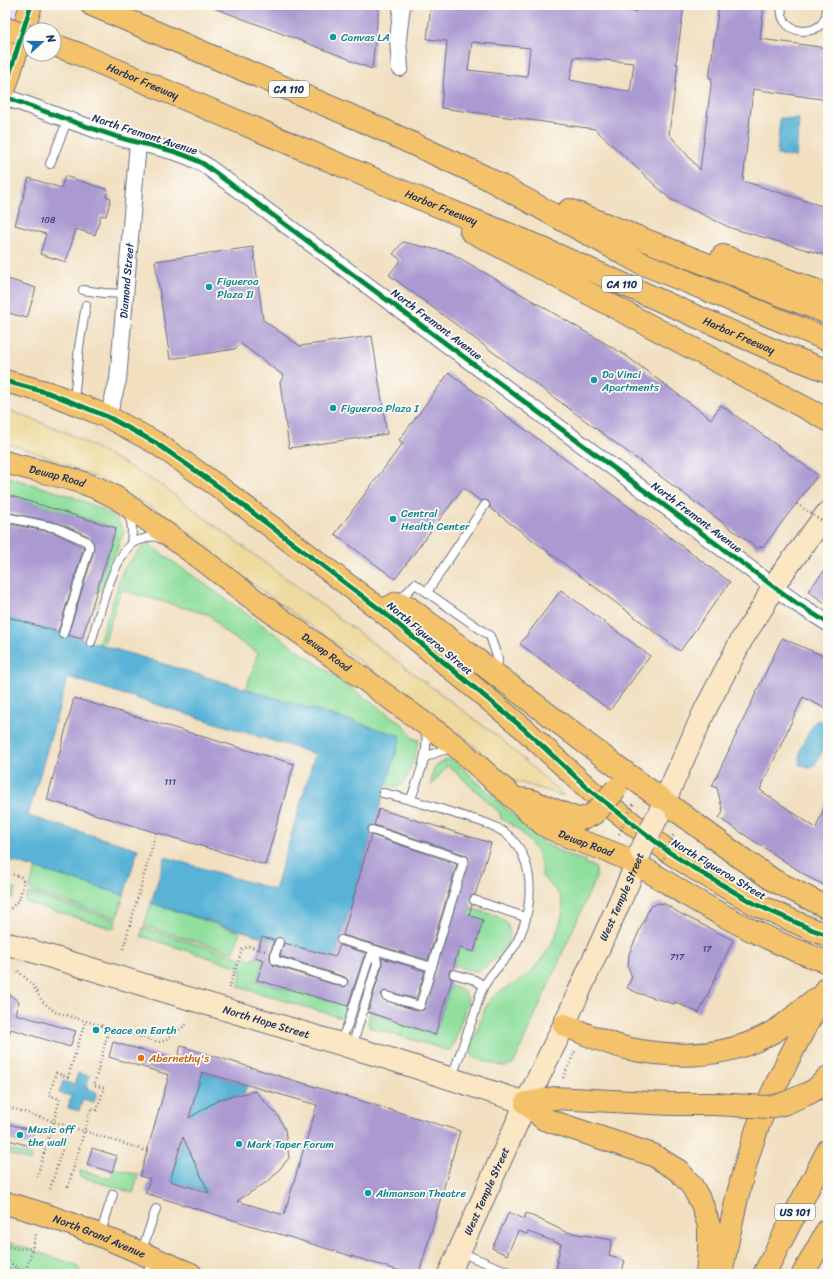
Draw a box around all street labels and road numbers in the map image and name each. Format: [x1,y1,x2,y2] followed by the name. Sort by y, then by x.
[104,58,182,105] street label: Harbor Freeway
[269,81,309,97] road number: CA 110
[90,108,200,161] street label: North Fremont Avenue
[402,184,481,231] street label: Harbor Freeway
[114,242,140,319] street label: Diamond Street
[602,276,642,292] road number: CA 110
[387,284,487,365] street label: North Fremont Avenue
[700,311,778,360] street label: Harbor Freeway
[27,460,89,493] street label: Dewap Road
[647,477,747,558] street label: North Fremont Avenue
[382,596,477,680] street label: North Figueroa Street
[297,628,356,678] street label: Dewap Road
[555,824,617,863] street label: Dewap Road
[668,834,770,905] street label: North Figueroa Street
[594,849,650,944] street label: West Temple Street
[220,1000,312,1044] street label: North Hope Street
[459,1144,515,1238] street label: West Temple Street
[775,1204,815,1220] road number: US 101
[50,1209,149,1264] street label: North Grand Avenue

